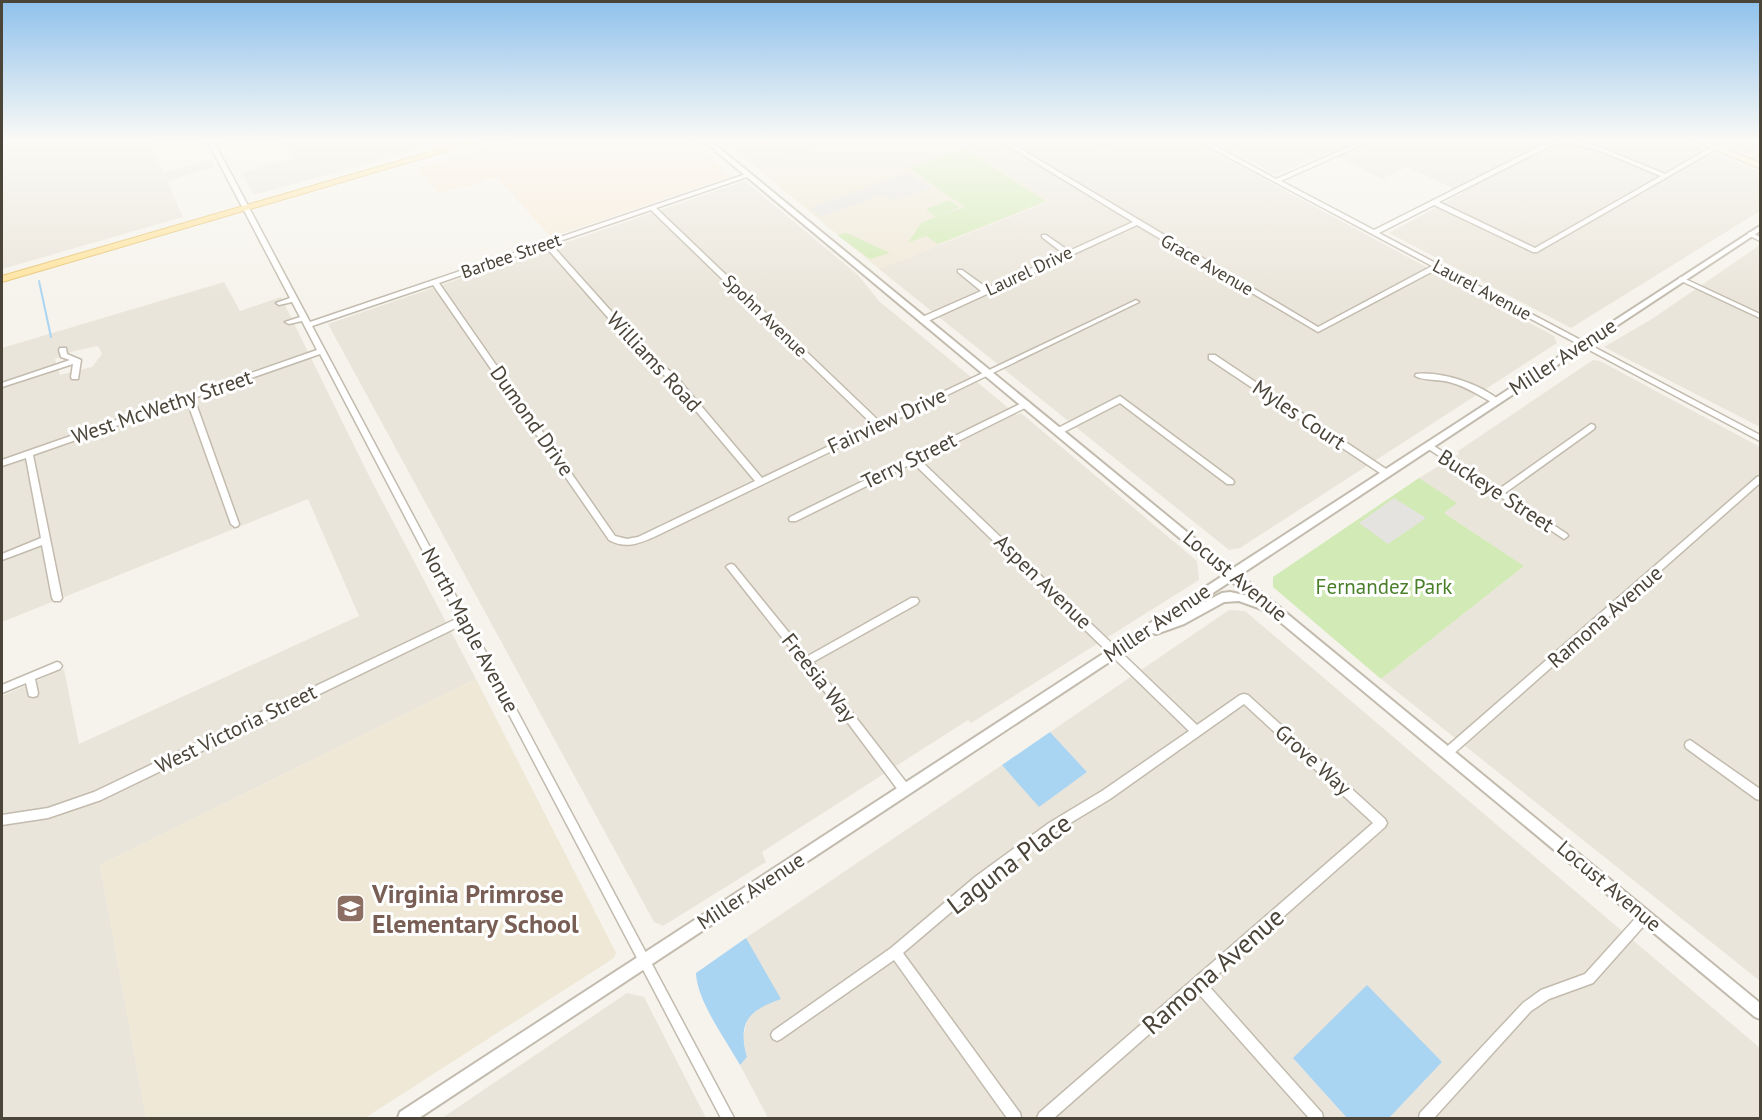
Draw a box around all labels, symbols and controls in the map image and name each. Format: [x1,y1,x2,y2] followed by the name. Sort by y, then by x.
[458,228,564,283] street label: Barbee Street
[1157,229,1258,300] street label: Grace Avenue
[982,240,1076,301] street label: Laurel Drive
[1429,254,1536,325] street label: Laurel Avenue
[718,269,813,362] street label: Spohn Avenue
[601,306,708,417] street label: Williams Road
[1504,312,1622,401] street label: Miller Avenue
[484,360,580,481] street label: Dumond Drive
[68,363,256,450] street label: West McWethy Street
[1248,374,1351,456] street label: Myles Court
[823,381,950,460] street label: Fairview Drive
[857,426,961,495] street label: Terry Street
[1433,443,1559,538] street label: Buckeye Street
[1178,524,1293,627] street label: Locust Avenue
[989,528,1098,635] street label: Aspen Avenue
[416,543,525,717] street label: North Maple Avenue
[1542,559,1668,674] street label: Ramona Avenue
[1316,573,1452,600] park label: Fernandez Park
[1098,577,1215,668] street label: Miller Avenue
[776,628,863,728] street label: Freesia Way
[151,678,321,779] street label: West Victoria Street
[1270,718,1357,801] street label: Grove Way
[940,806,1077,921] street label: Laguna Place
[1552,834,1667,937] street label: Locust Avenue
[692,846,810,935] street label: Miller Avenue
[371,877,579,940] place label: Virginia Primrose Elementary School
[335,893,367,925] school or university icon: Virginia Primrose Elementary School
[1135,900,1291,1041] street label: Ramona Avenue

